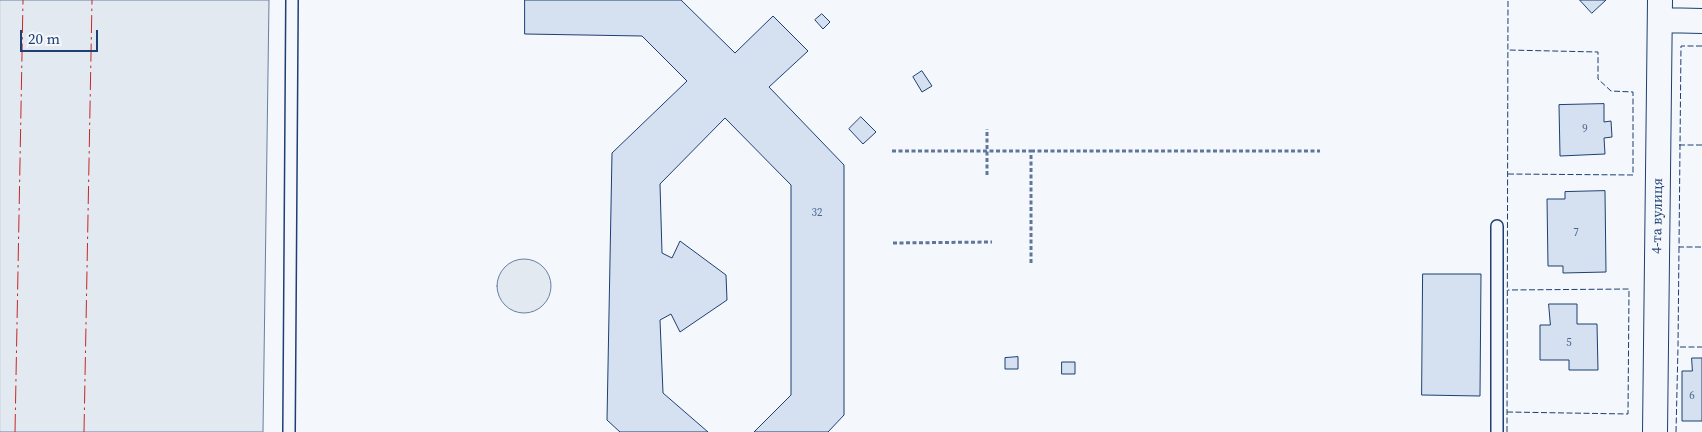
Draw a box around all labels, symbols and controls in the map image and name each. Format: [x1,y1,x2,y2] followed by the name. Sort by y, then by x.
[22,20,100,52] scale bar
[28,28,60,49] text: 20 m
[1582,122,1588,136] house number: 9
[1649,178,1667,254] street label: 4-та вулиця
[812,206,822,220] house number: 32
[1573,226,1579,240] house number: 7
[1566,336,1572,350] house number: 5
[1689,389,1695,403] house number: 6

